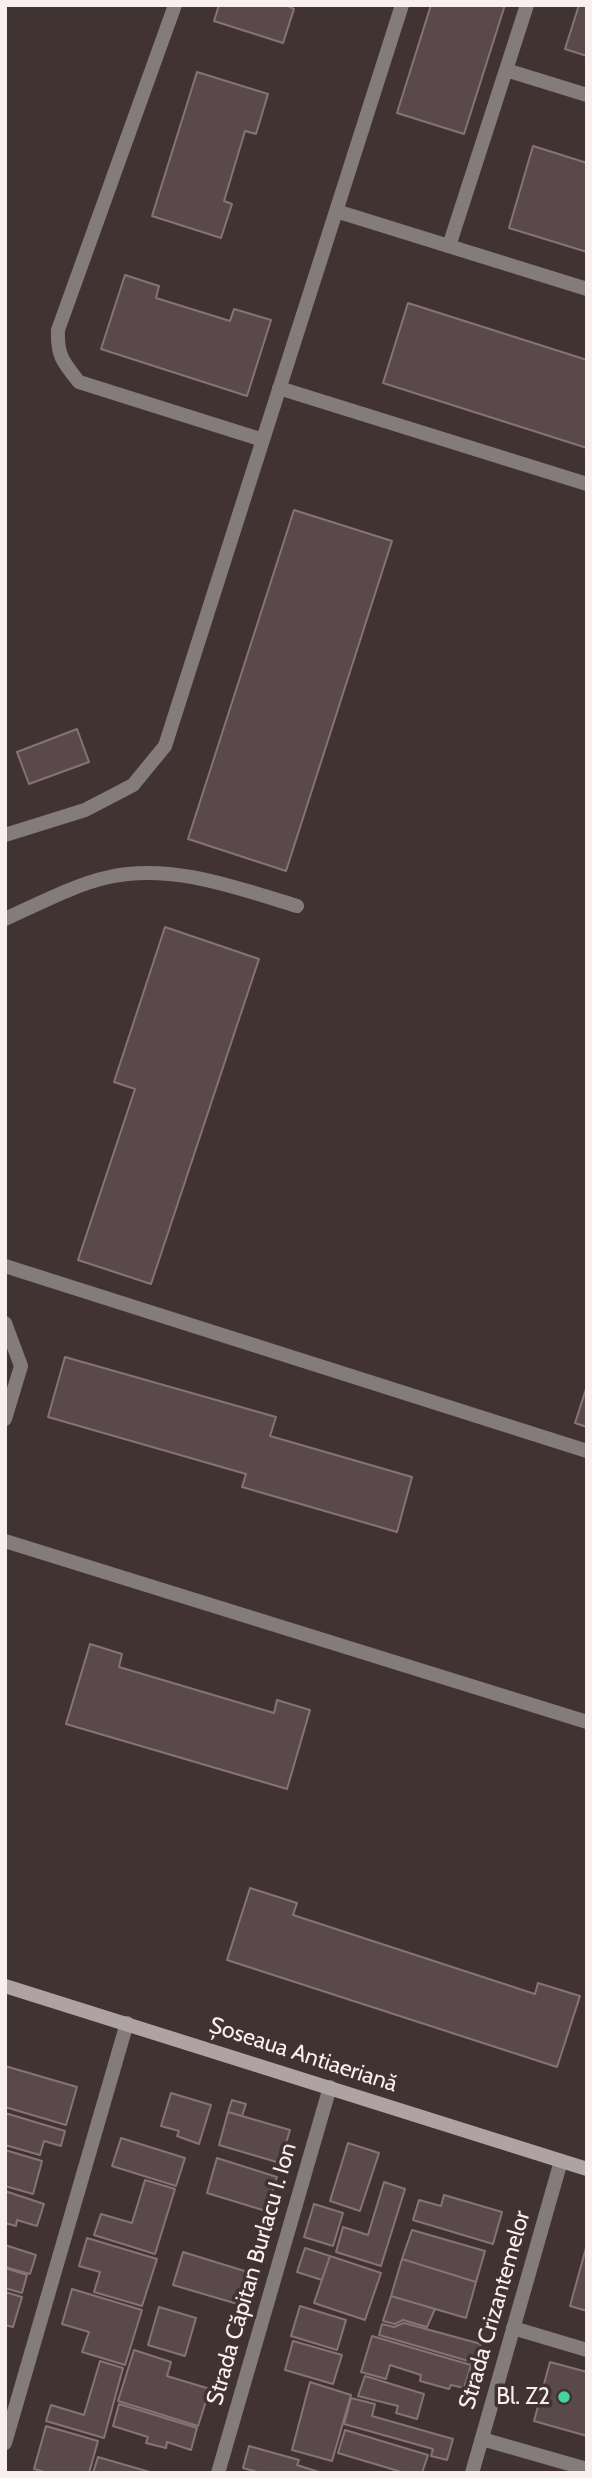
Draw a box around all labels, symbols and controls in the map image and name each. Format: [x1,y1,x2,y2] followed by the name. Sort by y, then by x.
[206,2012,400,2098] street label: Șoseaua Antiaeriană
[201,2140,303,2408] street label: Strada Căpitan Burlacu I. Ion
[453,2208,537,2412] street label: Strada Crizantemelor
[496,2383,550,2411] place label: Bl. Z2
[556,2389,572,2405] marker: Bl. Z2

